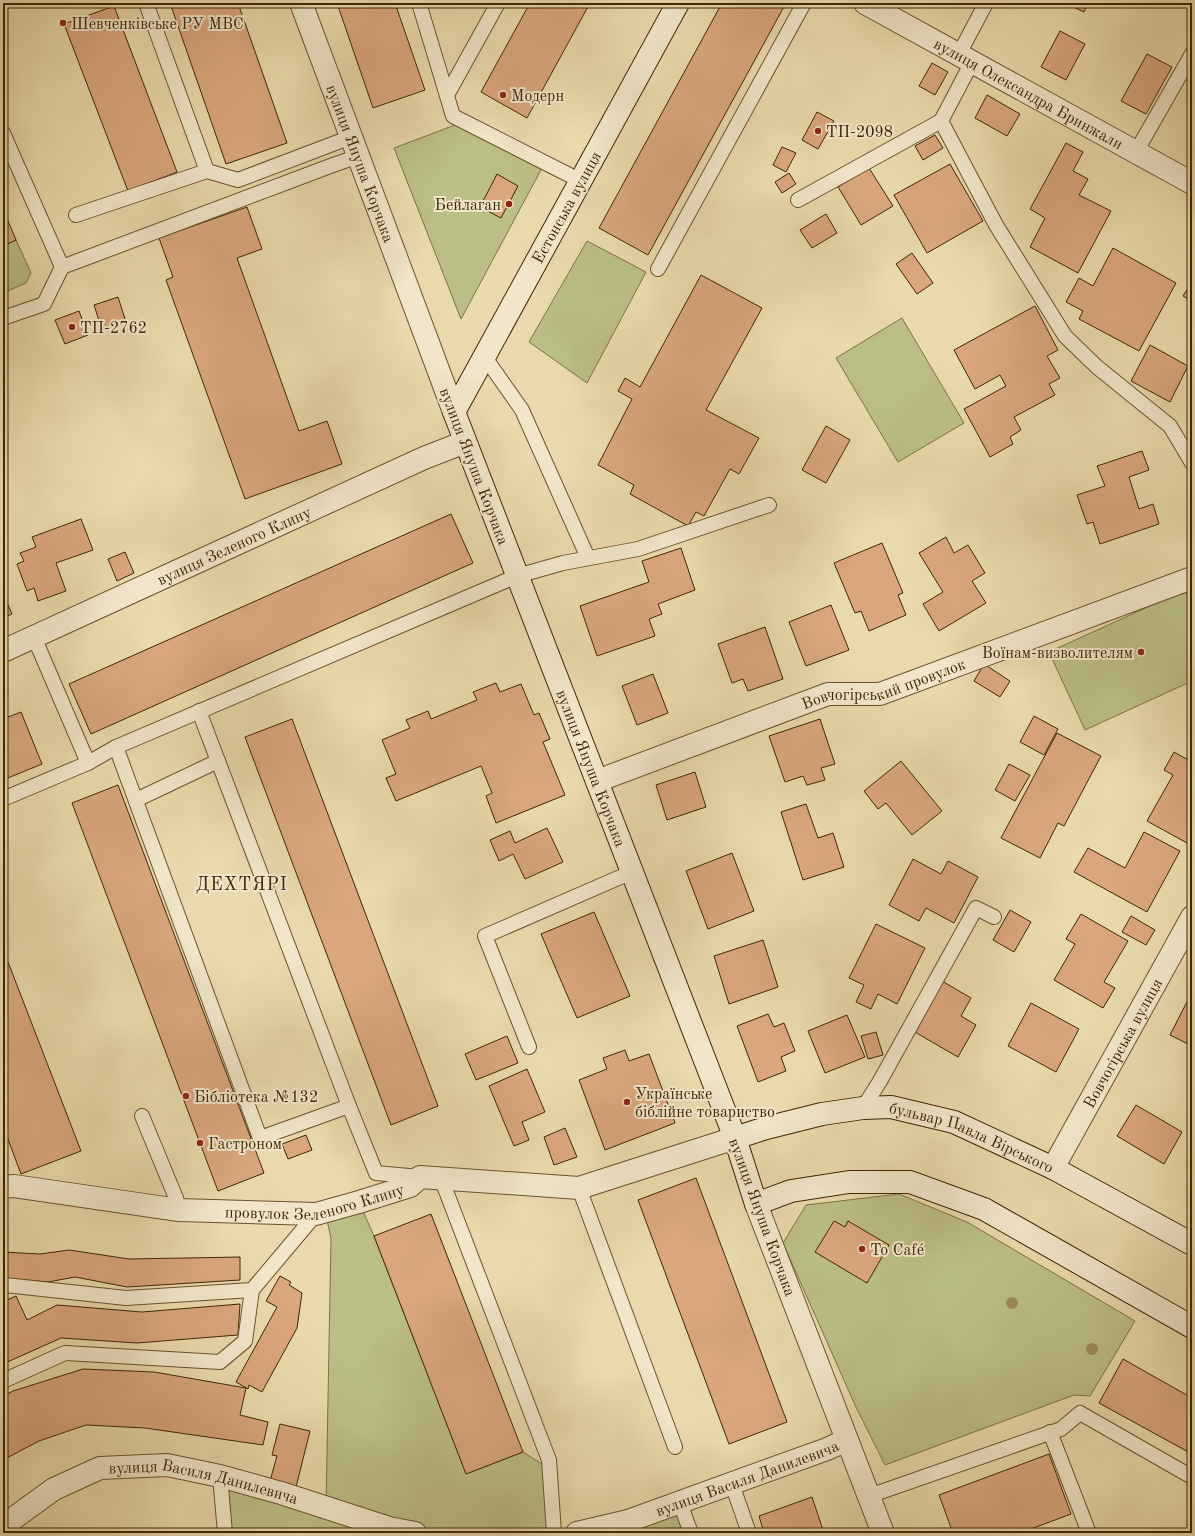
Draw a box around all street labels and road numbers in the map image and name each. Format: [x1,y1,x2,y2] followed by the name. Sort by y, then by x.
[931,37,1125,153] street label: вулиця Олександра Бринжали
[322,83,396,245] street label: вулиця Януша Корчака
[530,149,605,267] street label: Естонська вулиця
[436,386,511,548] street label: вулиця Януша Корчака
[155,505,315,589] street label: вулиця Зеленого Клину
[800,657,968,713] street label: Вовчогірський провулок
[552,688,628,850] street label: вулиця Януша Корчака
[1082,976,1166,1111] street label: Вовчогірська вулиця
[887,1101,1056,1177] street label: бульвар Павла Вірського
[725,1136,797,1299] street label: вулиця Януша Корчака
[225,1182,407,1224] street label: провулок Зеленого Клину
[654,1439,842,1520] street label: вулиця Василя Данилевича
[108,1458,300,1508] street label: вулиця Василя Данилевича

